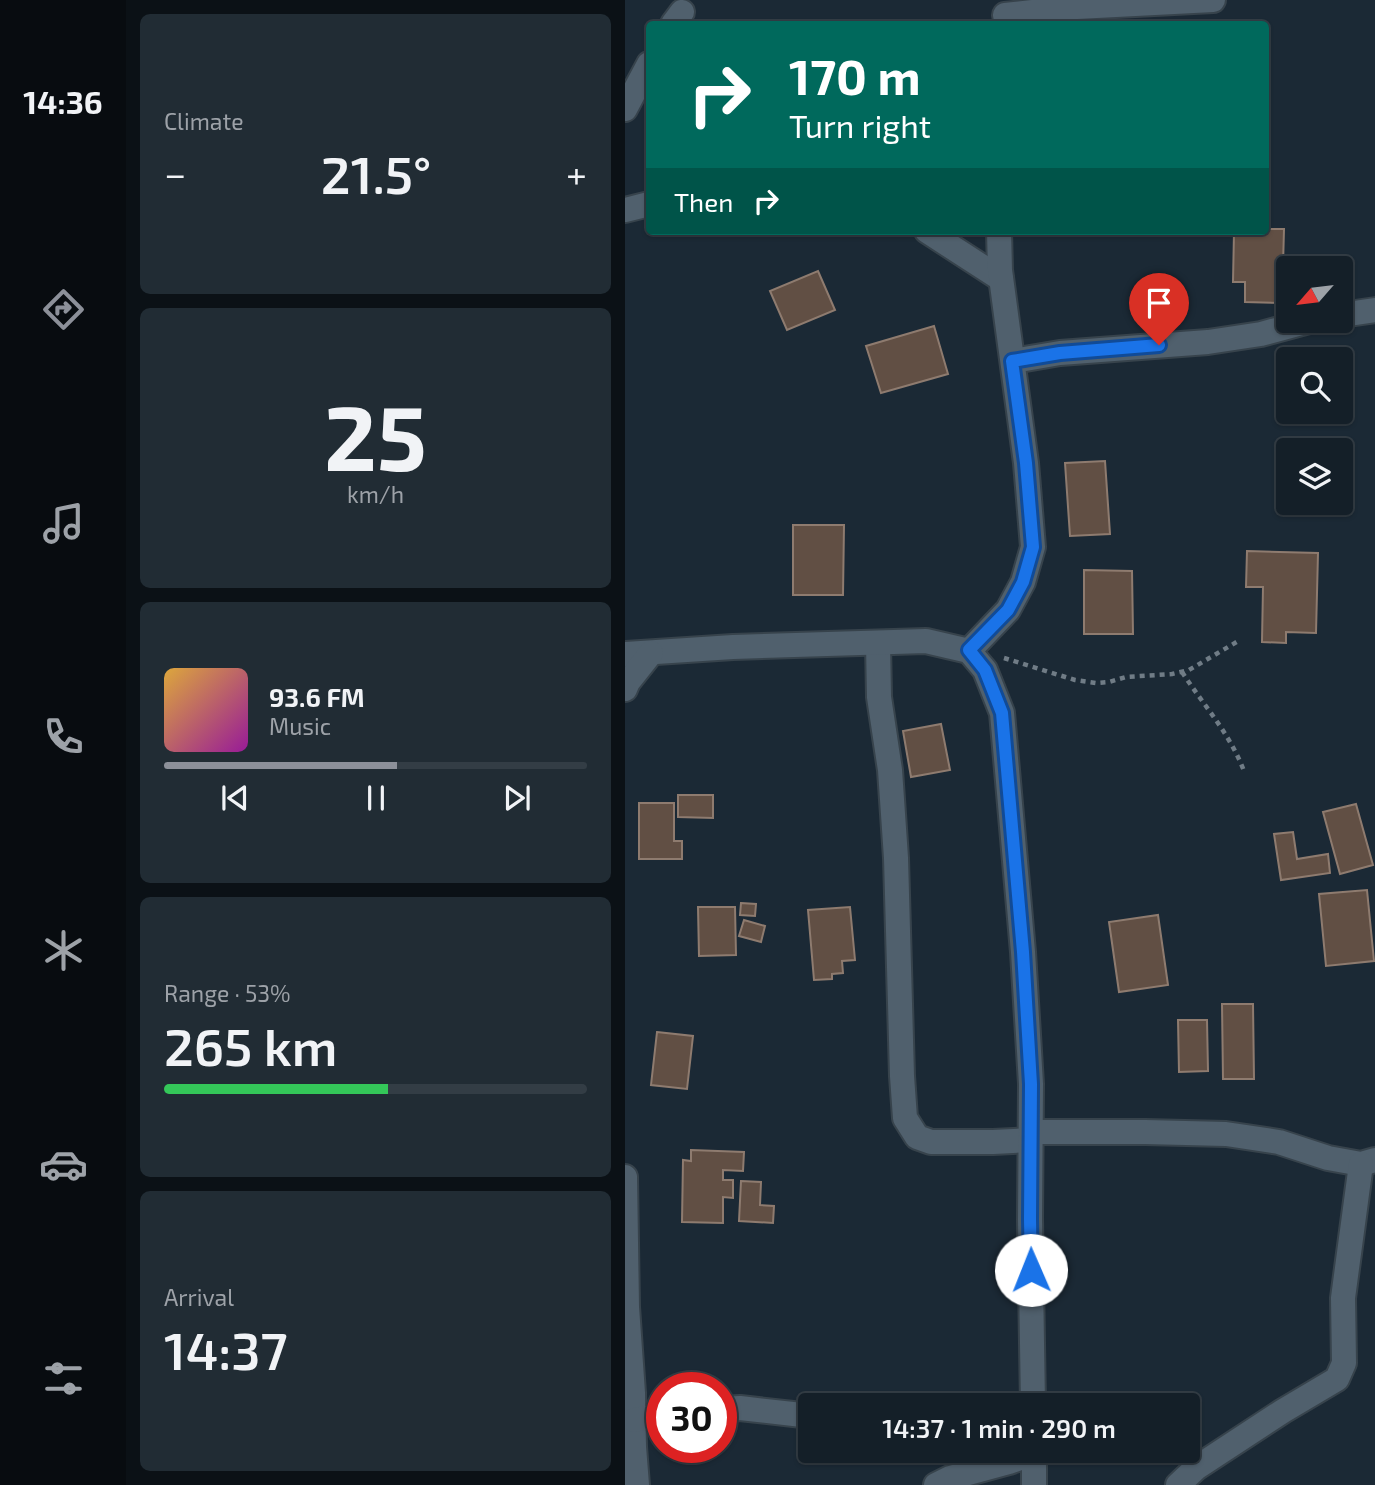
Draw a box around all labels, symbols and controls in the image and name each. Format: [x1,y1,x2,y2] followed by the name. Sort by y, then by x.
[789,46,921,105] text: 170 m
[674,49,765,140] icon: right
[23,82,103,120] text: 14:36
[789,106,931,144] text: Turn right
[164,107,244,135] text: Climate
[321,142,431,204] text: 21.5°
[164,150,186,196] text: −
[566,150,587,196] text: +
[747,182,785,220] icon: right
[674,186,733,217] text: Then
[1276,256,1353,332] north arrow
[1276,256,1353,515] map controls
[1129,273,1189,345] pin
[1140,284,1178,322] icon: arrive
[39,285,88,334] icon: directions
[1276,347,1353,424] button: search
[324,380,427,489] text: 25
[1276,438,1353,515] button: layers
[347,480,404,508] text: km/h
[39,499,88,548] icon: music
[269,681,365,712] text: 93.6 FM
[39,712,88,761] icon: phone
[269,712,331,740] text: Music
[216,779,254,817] icon: previous
[357,779,395,817] icon: pause
[498,779,536,817] icon: next
[39,926,88,975] icon: climate
[164,979,291,1007] text: Range · 53%
[164,1014,337,1076] text: 265 km
[39,1140,88,1189] icon: car
[994,1233,1068,1307] position arrow
[164,1283,234,1311] text: Arrival
[164,1318,288,1380] text: 14:37
[39,1354,88,1403] icon: filters
[646,1372,737,1463] speed limit sign: 30
[882,1412,1116,1443] text: 14:37 · 1 min · 290 m

